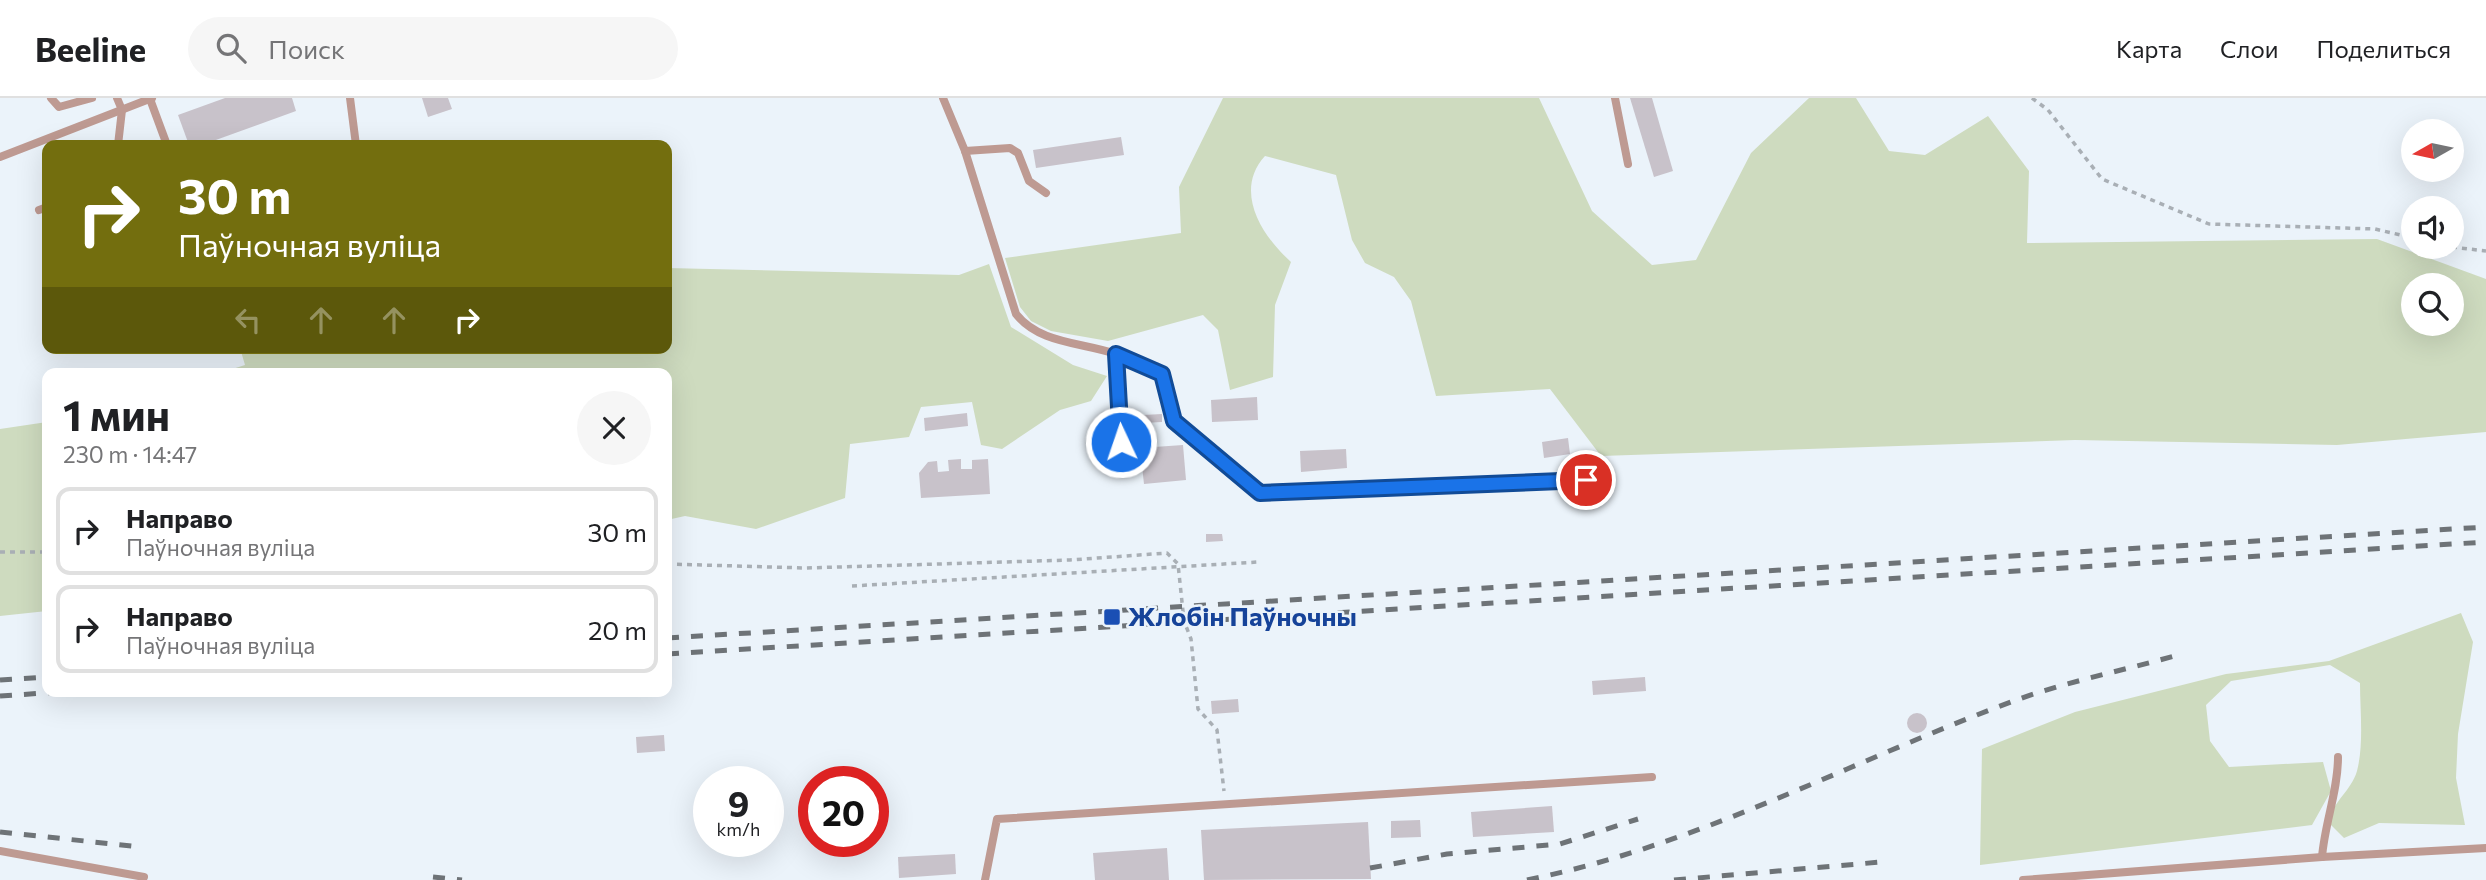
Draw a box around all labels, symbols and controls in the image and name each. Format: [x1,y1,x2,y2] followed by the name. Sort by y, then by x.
[188,17,678,80] search box
[35,28,146,69] text: Beeline
[212,29,250,67] icon: search
[268,33,345,64] text: Поиск
[2116,34,2182,63] text: Карта
[2220,34,2278,63] text: Слои
[2316,34,2451,63] text: Поделиться
[2401,119,2464,182] north arrow
[2401,119,2464,336] map controls
[178,164,291,224] text: 30 m
[63,168,154,259] icon: right
[2401,196,2464,259] button: sound
[178,224,441,264] text: Паўночная вуліца
[2401,273,2464,336] button: search
[229,301,267,339] icon: left
[302,301,340,339] icon: ahead
[375,301,413,339] icon: ahead
[448,301,486,339] icon: right
[63,388,170,440] text: 1 мин
[577,391,651,465] button: close
[1084,405,1158,479] position arrow
[63,440,197,468] text: 230 m · 14:47
[1556,450,1616,510] pin
[1567,461,1605,499] icon: arrive
[126,502,233,533] text: Направо
[67,512,105,550] icon: right
[588,516,647,547] text: 30 m
[126,533,315,561] text: Паўночная вуліца
[126,600,233,631] text: Направо
[1128,600,1357,631] place label: Жлобін Паўночны
[1102,607,1122,627] marker: Жлобін Паўночны
[67,610,105,648] icon: right
[588,614,647,645] text: 20 m
[126,631,315,659] text: Паўночная вуліца
[798,766,889,857] speed limit sign: 20
[728,781,749,824] text: 9
[717,818,760,840] text: km/h

